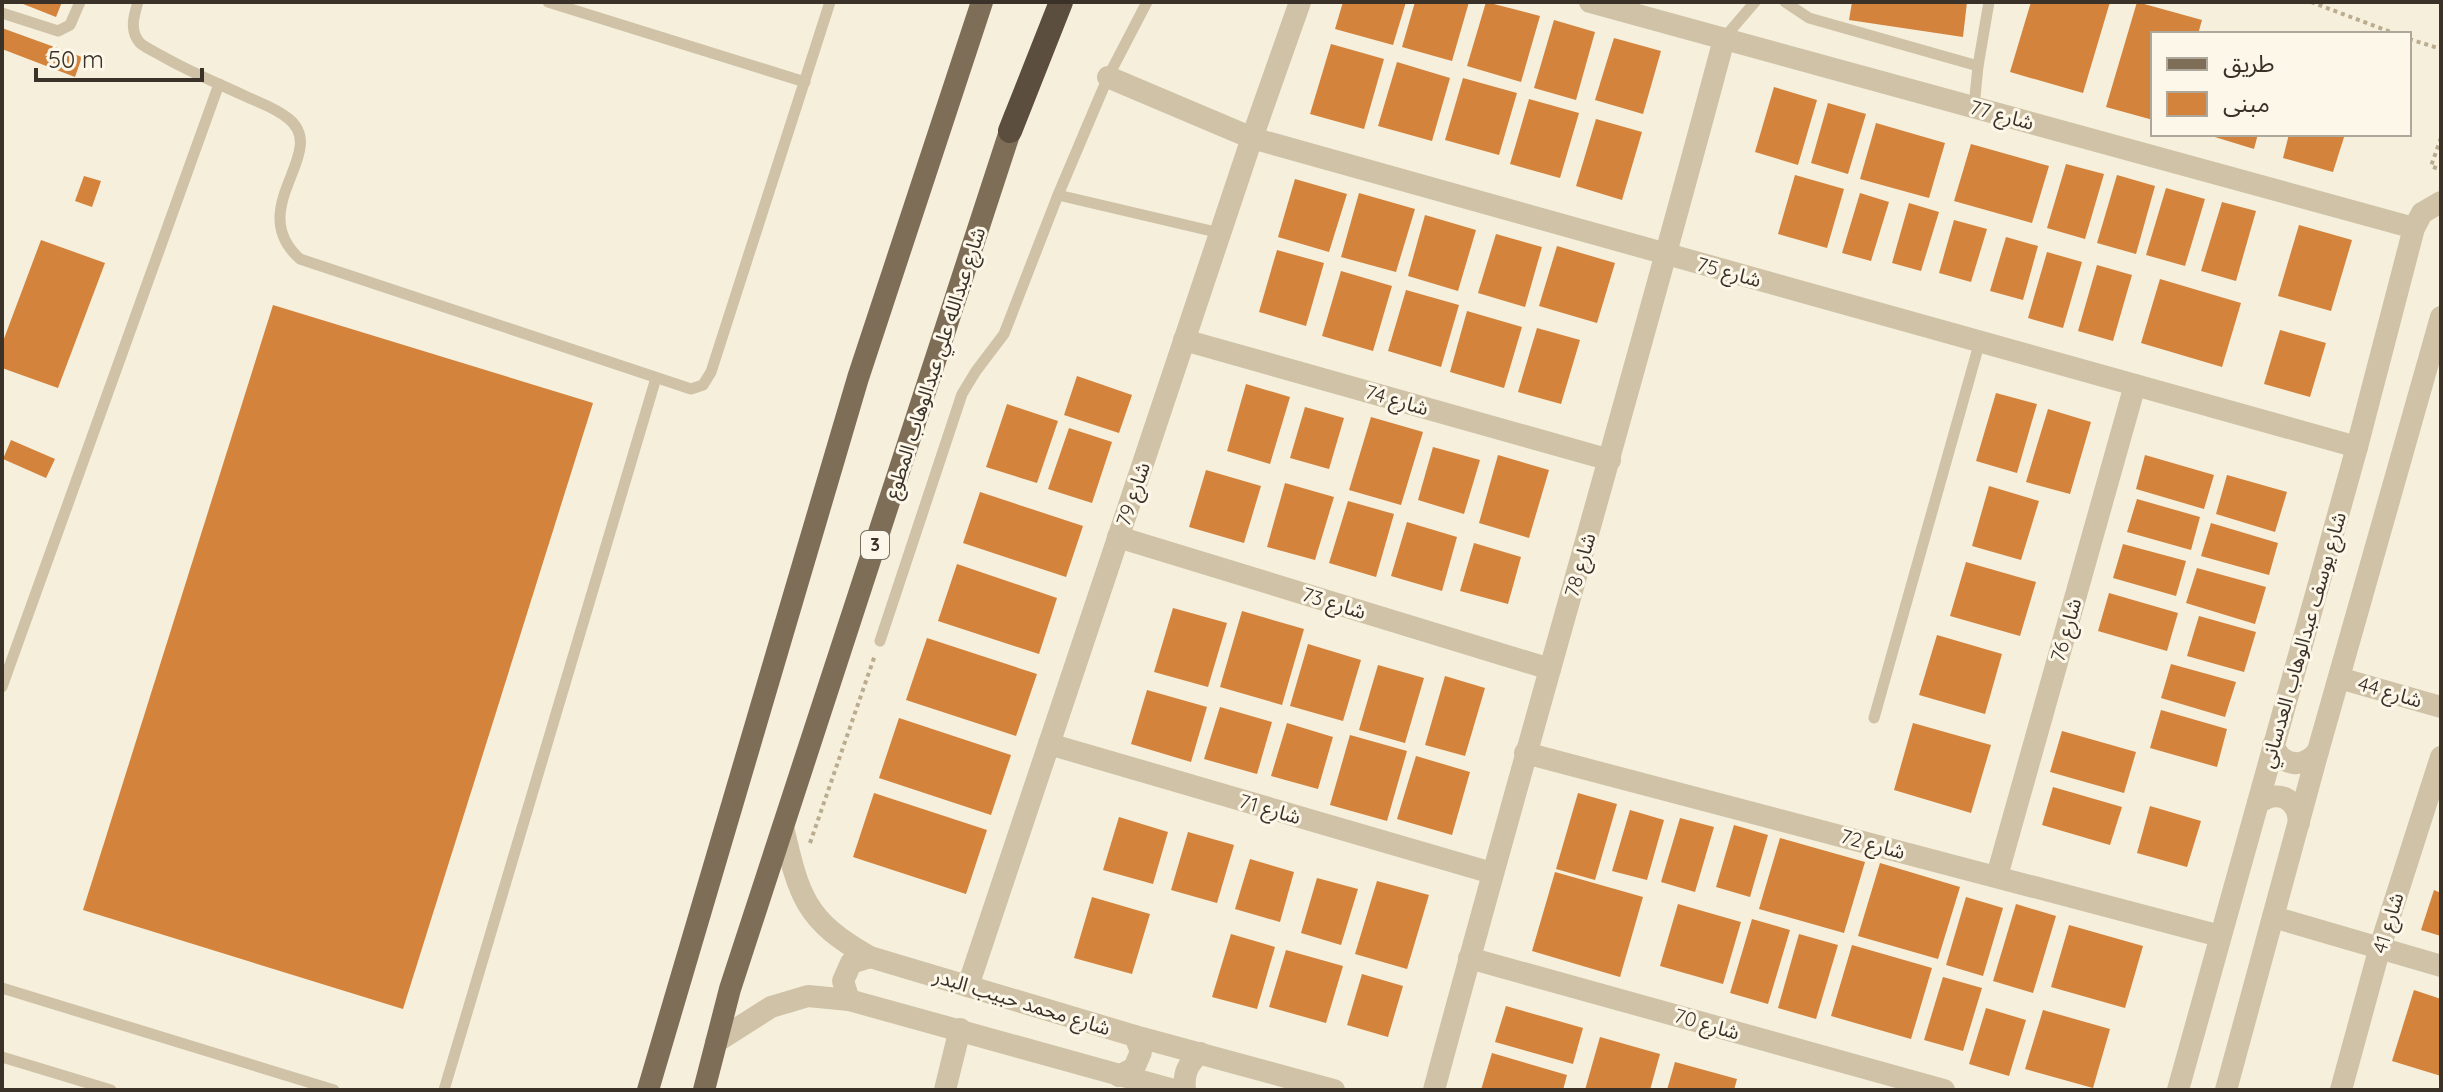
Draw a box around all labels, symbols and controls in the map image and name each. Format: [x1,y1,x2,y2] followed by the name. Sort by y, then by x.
[36,32,202,82] scale bar
[2151,32,2411,136] legend
[48,44,104,74] text: 50 m
[2223,48,2275,79] text: طريق
[2223,88,2270,118] text: مبنى
[1967,94,2037,138] street label: شارع 77
[879,224,994,503] street label: شارع عبدالله علي عبدالوهاب المطوع
[1693,251,1764,295] street label: شارع 75
[1362,379,1432,423] street label: شارع 74
[1110,459,1158,530] street label: شارع 79
[2254,509,2355,772] street label: شارع يوسف عبدالوهاب العدساني
[1558,530,1603,601] street label: شارع 78
[861,531,889,559] road number: 3
[1298,581,1369,627] street label: شارع 73
[2045,595,2089,665] street label: شارع 76
[2354,670,2425,715] street label: شارع 44
[1236,788,1304,832] street label: شارع 71
[1837,823,1908,867] street label: شارع 72
[2366,889,2411,957] street label: شارع 41
[929,962,1114,1043] street label: شارع محمد حبيب البدر
[1671,1002,1743,1048] street label: شارع 70

